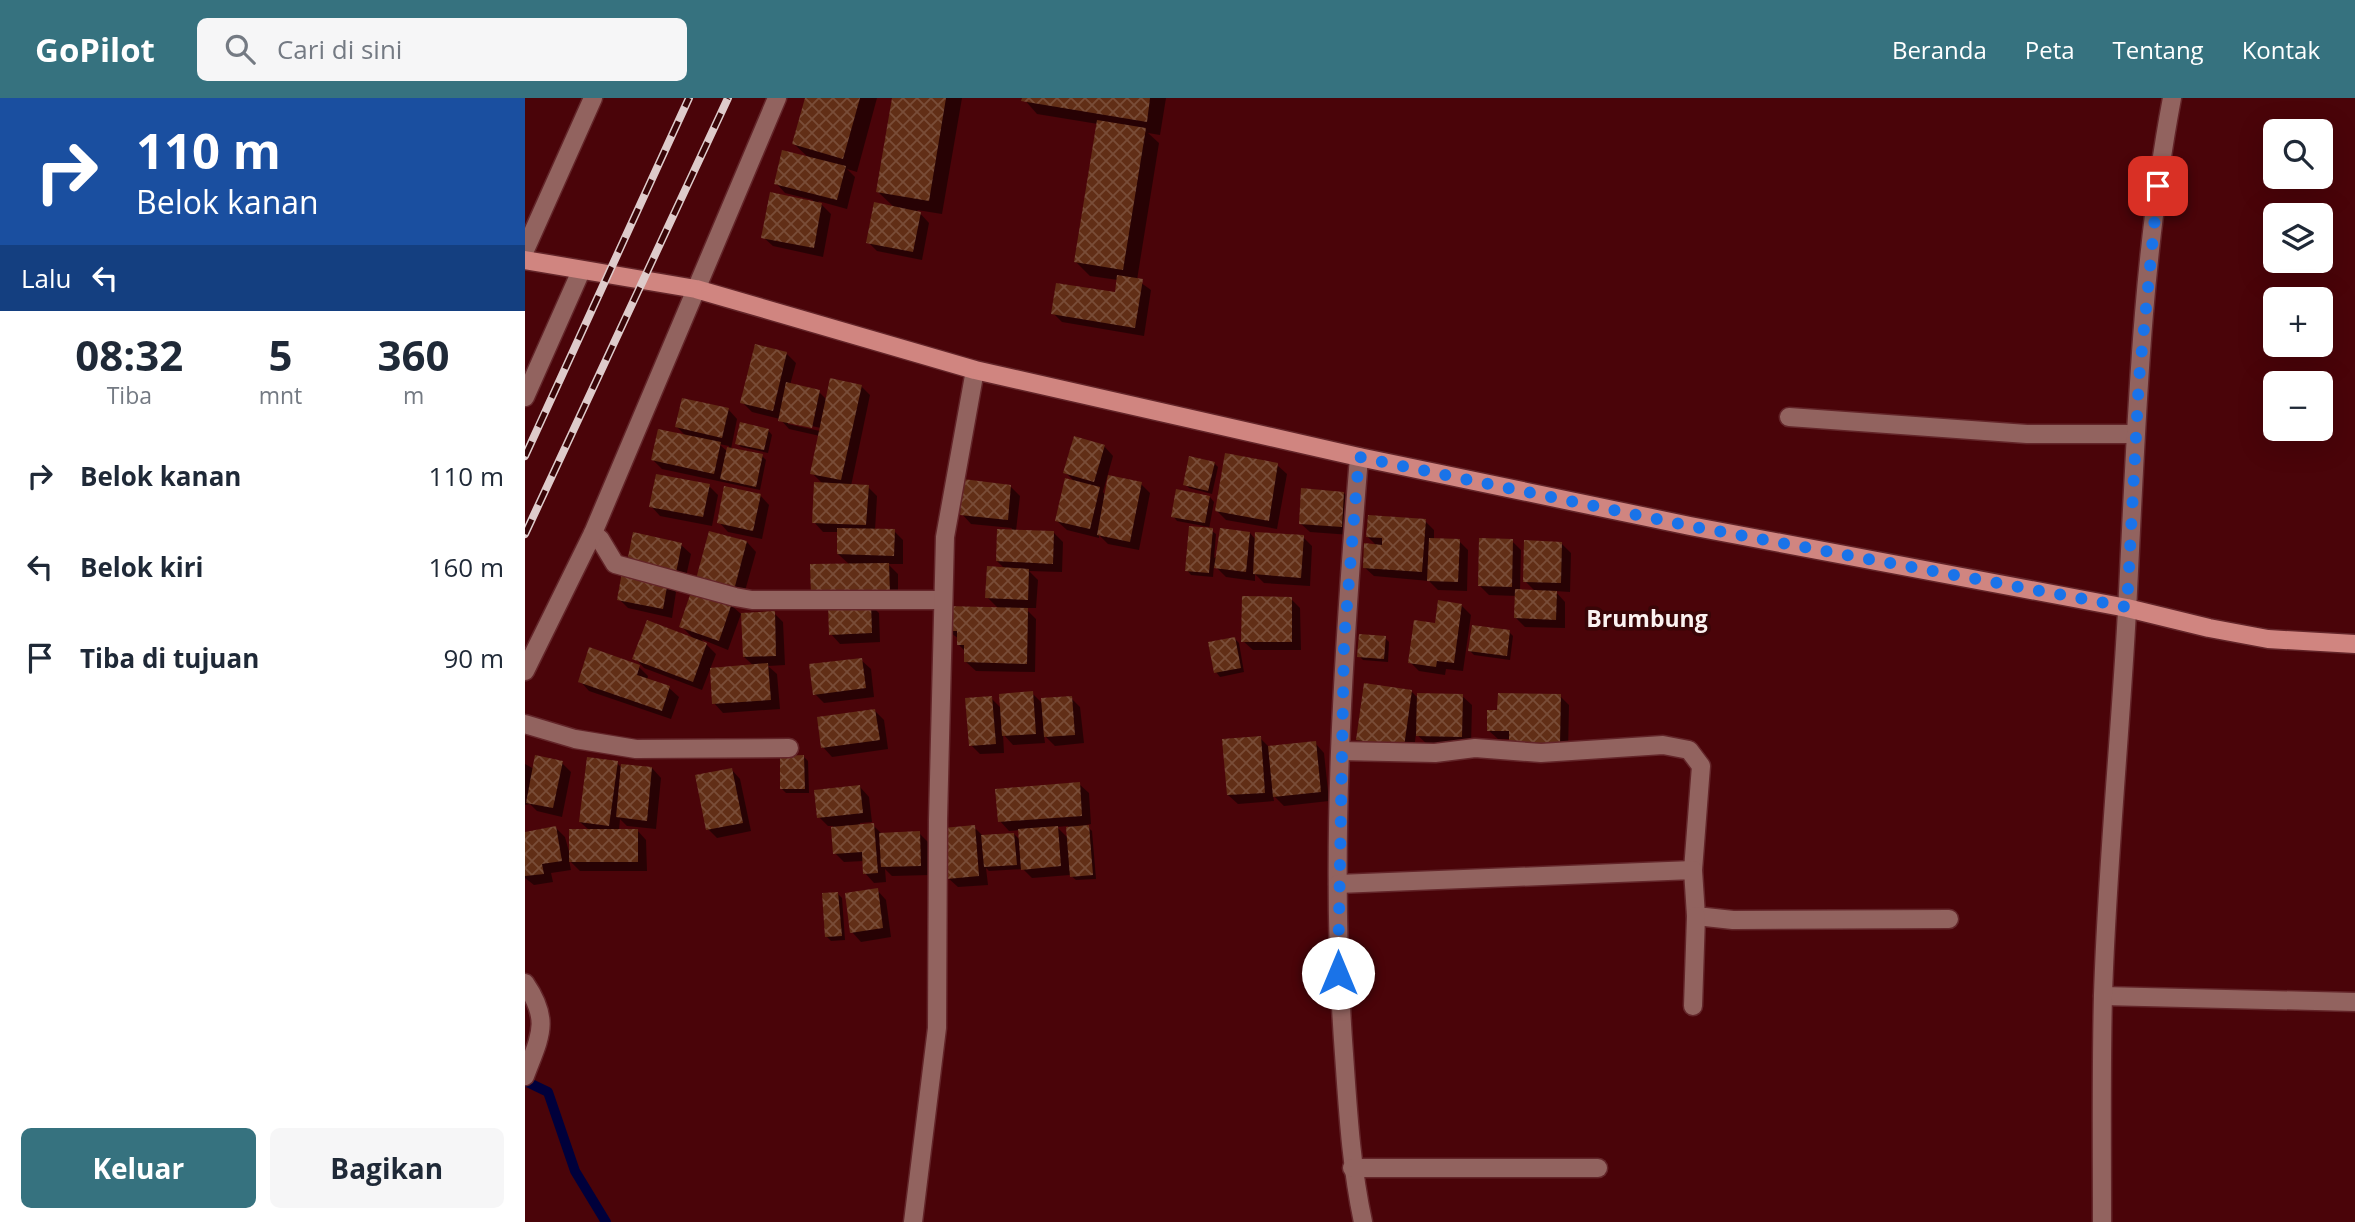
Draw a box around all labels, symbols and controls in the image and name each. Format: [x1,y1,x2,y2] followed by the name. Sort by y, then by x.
[197,18,687,81] search box
[35,27,155,72] text: GoPilot
[221,30,259,68] icon: search
[277,31,402,67] text: Cari di sini
[1892,33,1987,66] text: Beranda
[2025,33,2075,66] text: Peta
[2113,33,2204,66] text: Tentang
[2242,33,2320,66] text: Kontak
[136,117,281,183] text: 110 m
[2263,119,2333,441] map controls
[2263,119,2333,189] button: search
[21,126,112,217] icon: right
[2128,156,2188,216] pin
[2139,167,2177,205] icon: arrive
[136,180,319,223] text: Belok kanan
[2263,203,2333,273] button: layers
[86,259,124,297] icon: left
[21,260,72,296] text: Lalu
[2263,287,2333,357] button: +
[75,326,183,383] text: 08:32
[268,326,292,383] text: 5
[378,326,450,383] text: 360
[2263,371,2333,441] button: −
[107,379,152,411] text: Tiba
[259,379,302,411] text: mnt
[403,379,424,411] text: m
[21,457,59,495] icon: right
[80,458,241,494] text: Belok kanan
[429,458,504,494] text: 110 m
[21,548,59,586] icon: left
[80,549,204,585] text: Belok kiri
[429,549,504,585] text: 160 m
[1586,602,1708,634] district label: Brumbung
[21,639,59,677] icon: arrive
[80,640,259,676] text: Tiba di tujuan
[443,640,504,676] text: 90 m
[1301,936,1375,1010] position arrow
[21,1128,256,1208] button: Keluar
[270,1128,504,1208] button: Bagikan

